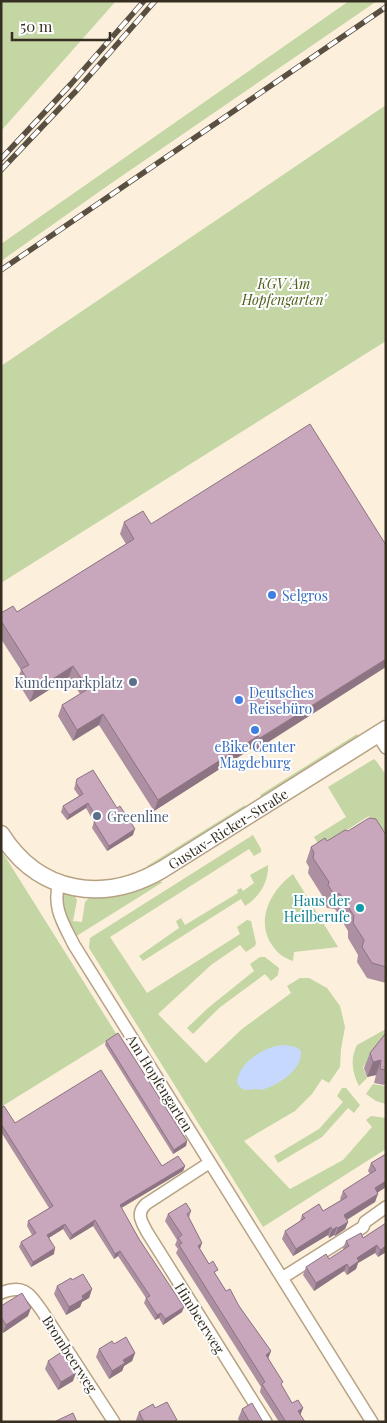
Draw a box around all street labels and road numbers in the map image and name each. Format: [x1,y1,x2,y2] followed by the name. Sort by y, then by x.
[164,784,291,873] street label: Gustav-Ricker-Straße
[122,1030,198,1136] street label: Am Hopfengarten
[171,1279,230,1358] street label: Himbeerweg
[38,1312,102,1397] street label: Brombeerweg

